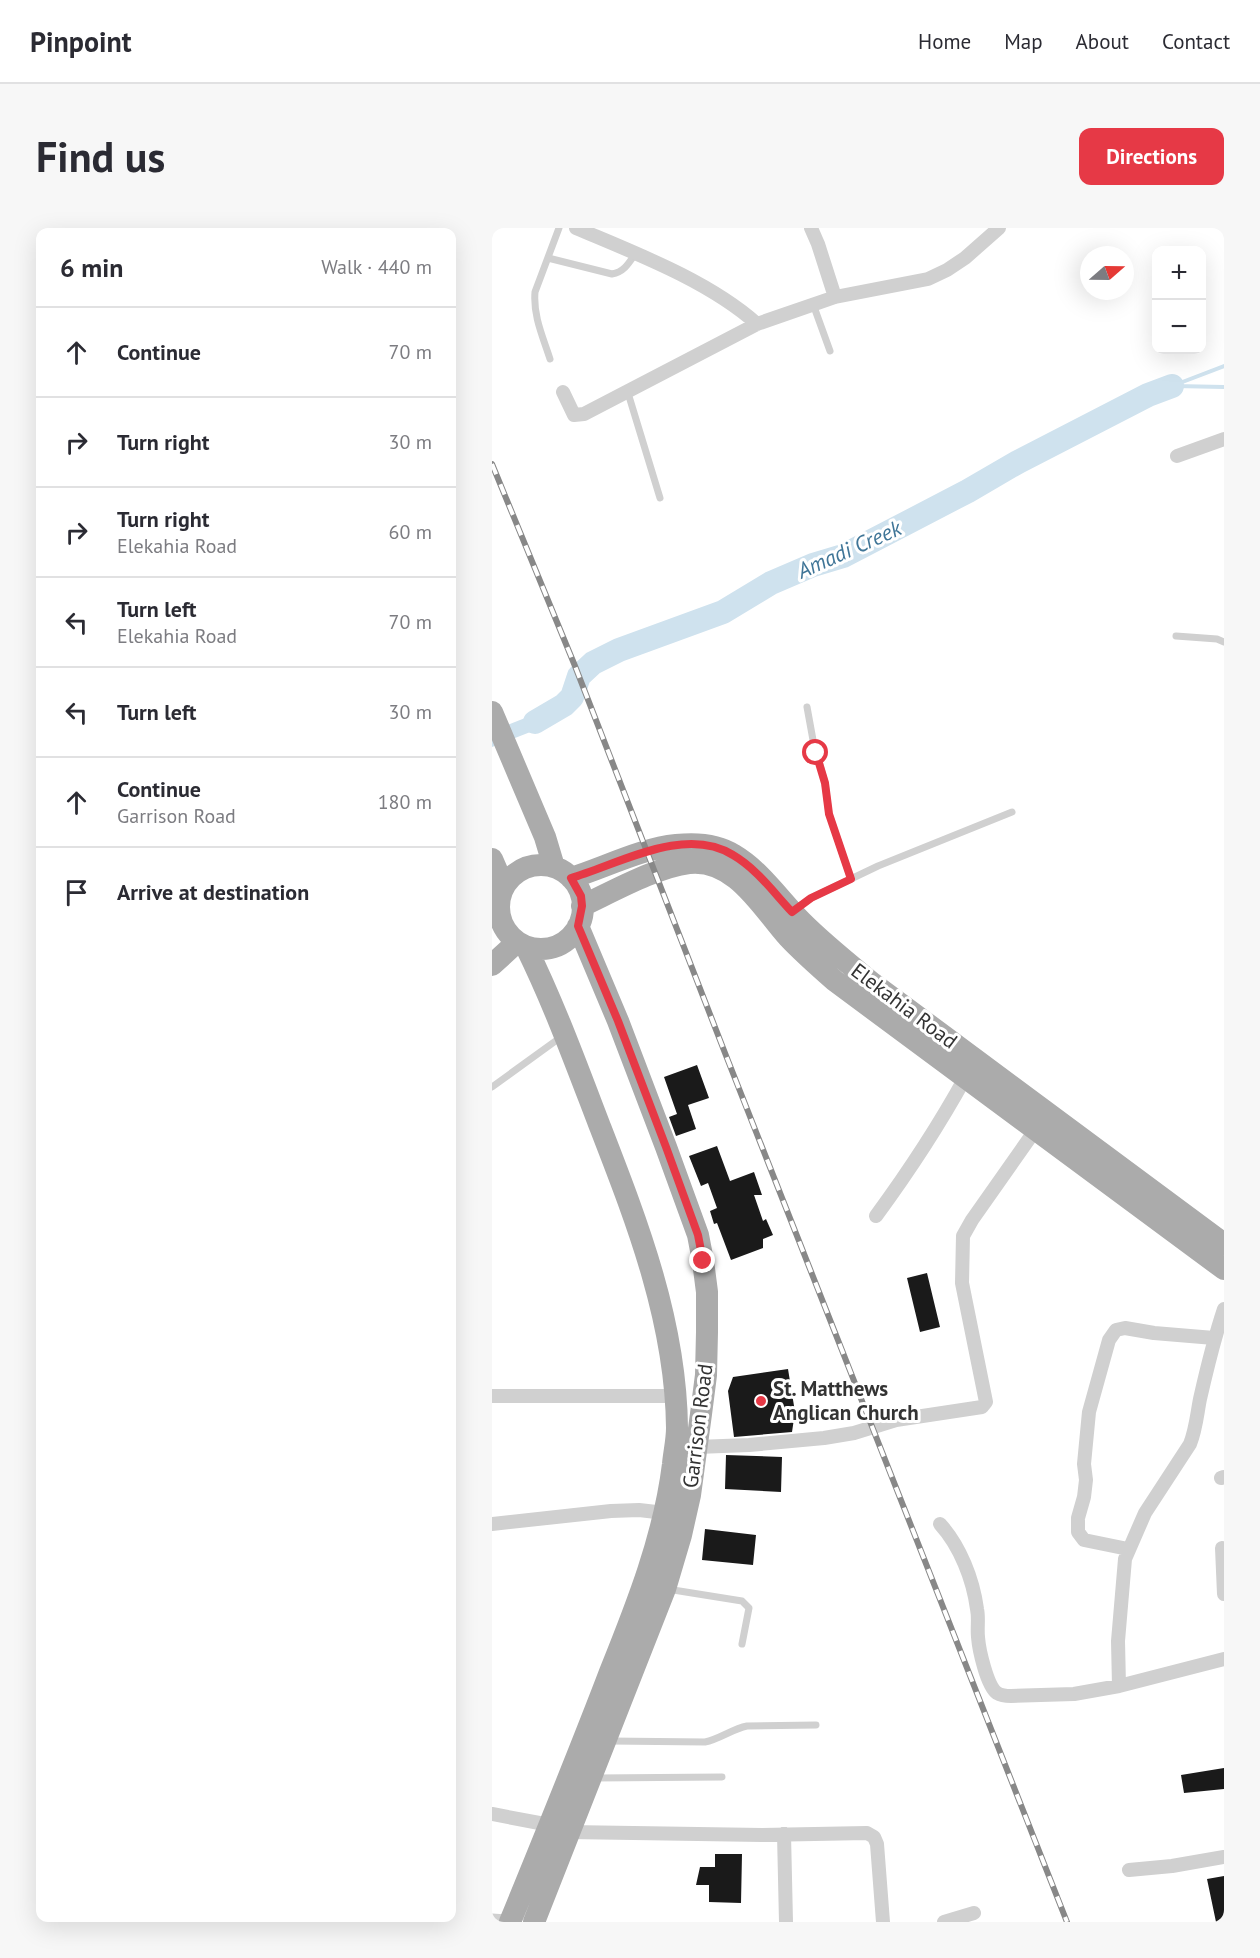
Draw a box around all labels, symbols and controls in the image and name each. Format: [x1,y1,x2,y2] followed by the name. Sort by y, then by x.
[30,23,132,60] text: Pinpoint
[918,28,971,55] text: Home
[1004,28,1043,55] text: Map
[1076,28,1129,55] text: About
[1162,28,1230,55] text: Contact
[1079,128,1224,185] button: Directions
[36,129,165,184] text: Find us
[1080,246,1134,300] north arrow
[1152,246,1206,354] map controls
[1152,246,1206,300] button: +
[60,251,123,284] text: 6 min
[321,254,432,280] text: Walk · 440 m
[1152,300,1206,354] button: −
[60,336,93,369] icon: ahead
[117,338,201,366] text: Continue
[389,339,432,365] text: 70 m
[60,426,93,459] icon: right
[117,428,209,456] text: Turn right
[389,429,432,455] text: 30 m
[117,505,209,533] text: Turn right
[792,513,907,585] water label: Amadi Creek
[60,516,93,549] icon: right
[389,519,432,545] text: 60 m
[117,533,237,559] text: Elekahia Road
[117,595,197,623] text: Turn left
[60,606,93,639] icon: left
[389,609,432,635] text: 70 m
[117,623,237,649] text: Elekahia Road
[60,696,93,729] icon: left
[117,698,197,726] text: Turn left
[389,699,432,725] text: 30 m
[802,739,828,765] route start
[117,775,201,803] text: Continue
[60,786,93,819] icon: ahead
[378,789,432,815] text: 180 m
[117,803,236,829] text: Garrison Road
[60,876,93,909] icon: arrive
[117,878,309,906] text: Arrive at destination
[846,957,963,1054] street label: Elekahia Road
[689,1247,715,1273] route end
[676,1362,719,1490] street label: Garrison Road
[773,1375,919,1426] place label: St. Matthews Anglican Church
[754,1394,768,1408] marker: St. Matthews Anglican Church

